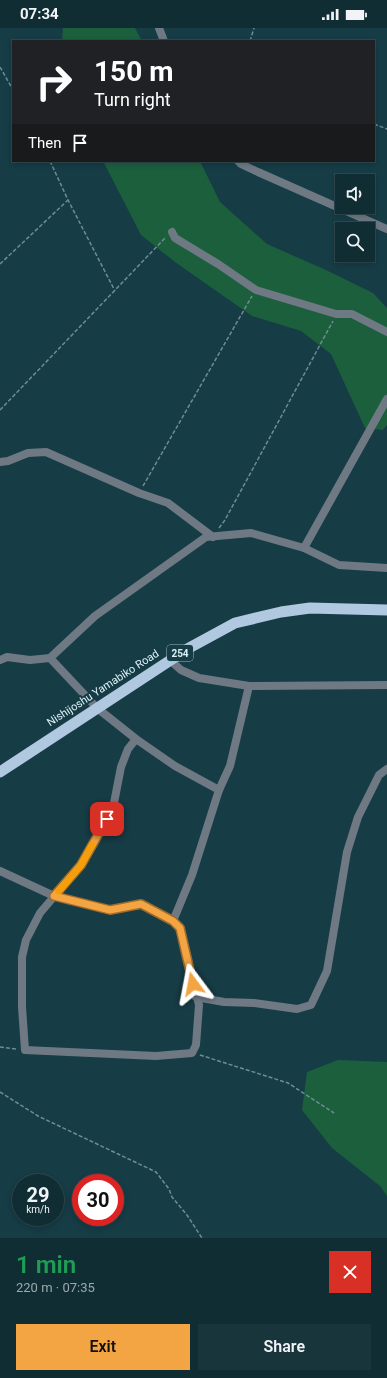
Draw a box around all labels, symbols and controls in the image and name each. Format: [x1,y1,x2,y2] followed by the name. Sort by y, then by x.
[20,5,59,23] text: 07:34
[94,55,173,88] text: 150 m
[28,56,80,108] icon: right
[94,89,171,110] text: Turn right
[69,132,91,154] icon: arrive
[28,134,61,152] text: Then
[335,174,375,262] map controls
[335,174,375,214] button: sound
[335,222,375,262] button: search
[167,645,193,661] road number: 254
[45,647,161,729] street label: Nishijoshu Yamabiko Road
[90,802,124,836] pin
[96,808,118,830] icon: arrive
[172,963,214,1005] position arrow
[72,1174,124,1226] speed limit sign: 30
[27,1183,49,1207] text: 29
[26,1204,50,1215] text: km/h
[16,1251,76,1279] text: 1 min
[329,1251,371,1293] button: close
[16,1280,95,1295] text: 220 m · 07:35
[16,1324,190,1370] button: Exit
[198,1324,371,1370] button: Share

